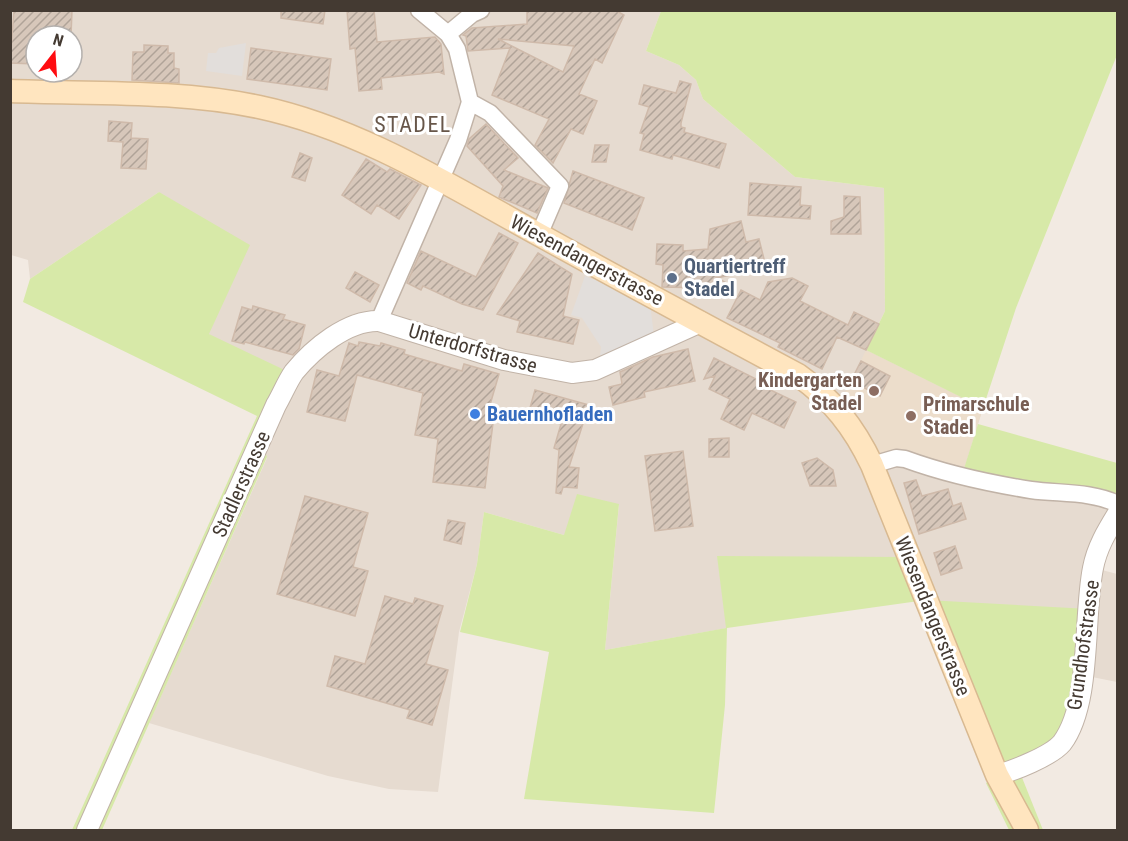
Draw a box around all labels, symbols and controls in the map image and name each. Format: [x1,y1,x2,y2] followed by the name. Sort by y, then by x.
[24,24,84,84] north arrow
[51,30,66,51] text: N
[374,112,452,137] district label: STADEL
[506,210,668,310] street label: Wiesendangerstrasse
[684,254,786,301] place label: Quartiertreff Stadel
[665,271,679,285] marker: Quartiertreff Stadel
[406,318,540,378] street label: Unterdorfstrasse
[758,368,862,415] place label: Kindergarten Stadel
[867,384,881,398] marker: Kindergarten Stadel
[923,392,1029,439] place label: Primarschule Stadel
[487,402,613,426] place label: Bauernhofladen
[468,407,482,421] marker: Bauernhofladen
[904,409,918,423] marker: Primarschule Stadel
[207,427,275,541] street label: Stadlerstrasse
[890,533,976,699] street label: Wiesendangerstrasse
[1062,578,1104,712] street label: Grundhofstrasse

